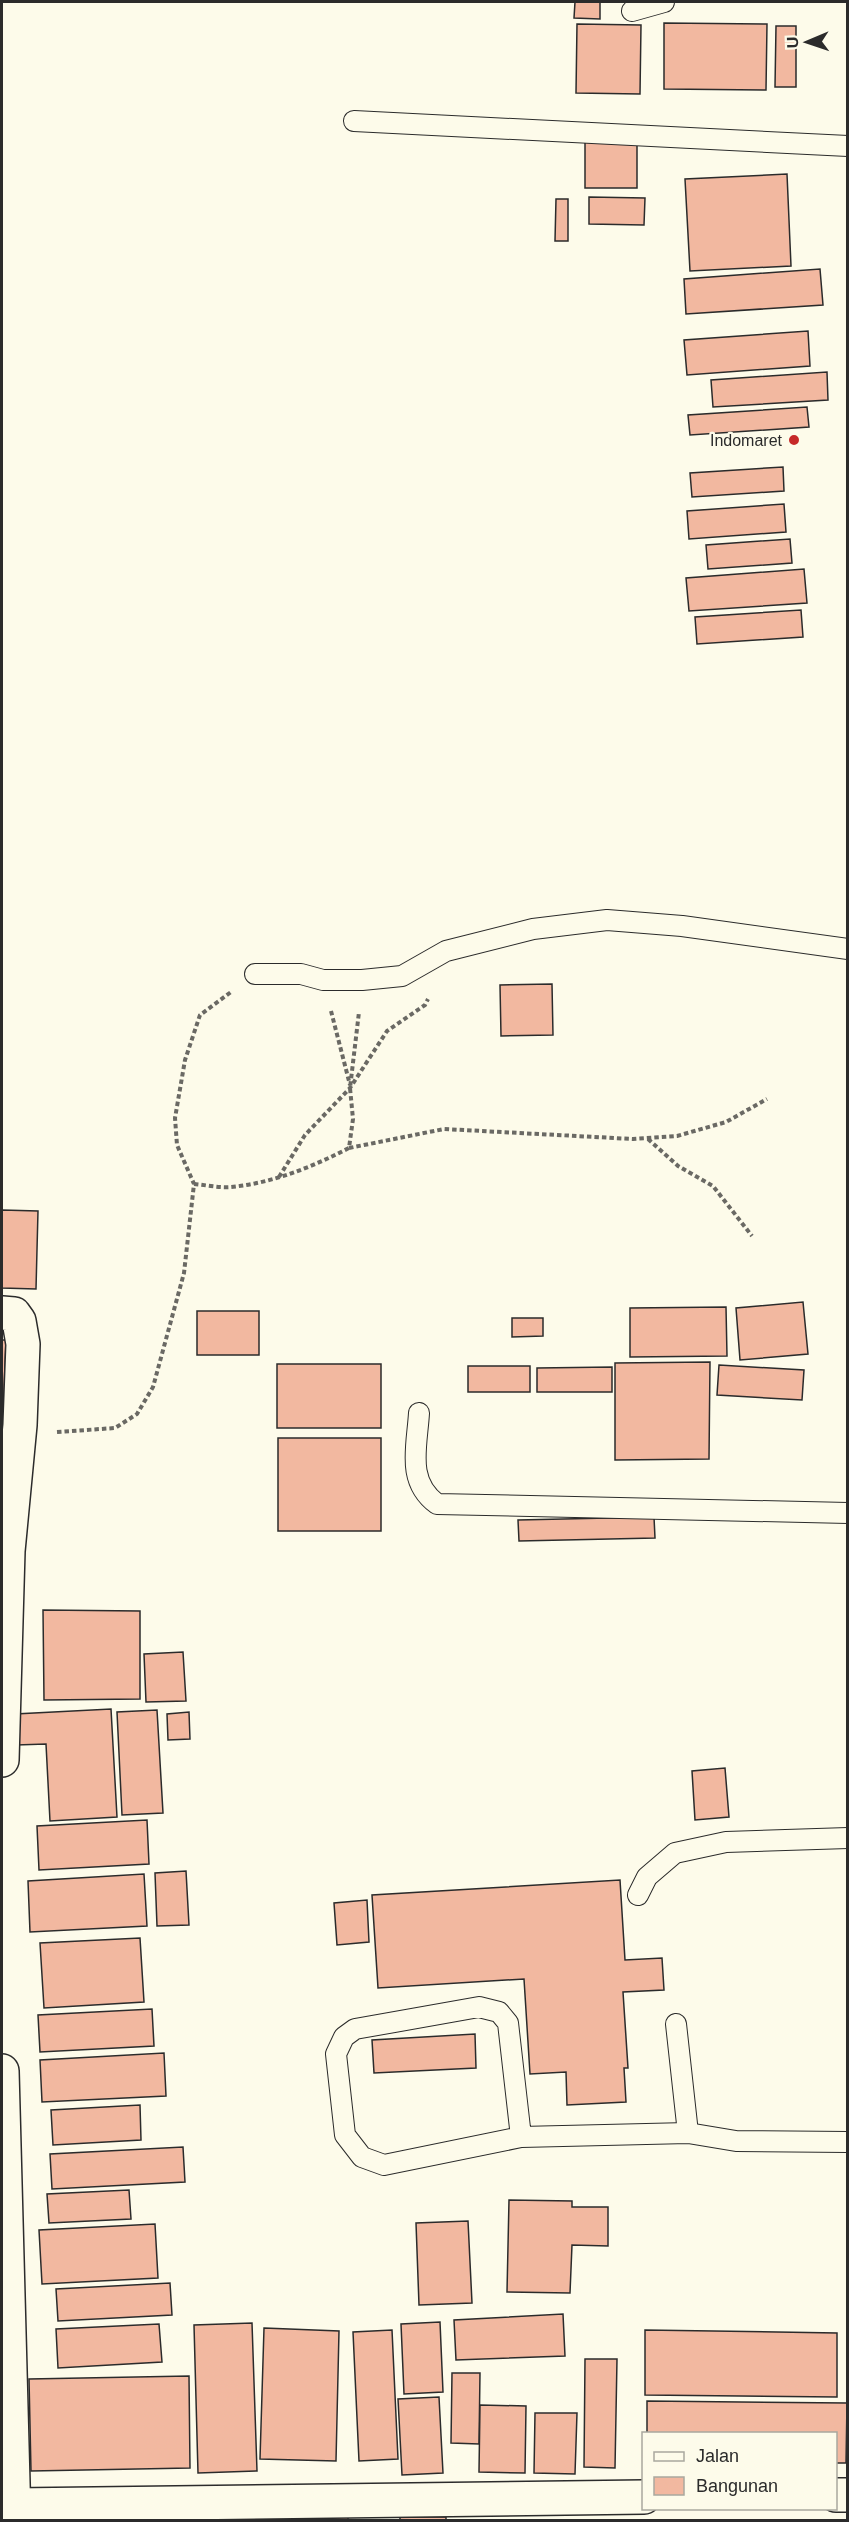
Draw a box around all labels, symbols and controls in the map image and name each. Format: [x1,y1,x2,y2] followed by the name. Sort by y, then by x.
[777,12,837,72] north arrow
[784,36,801,49] text: U
[710,432,783,449] place label: Indomaret
[787,433,801,447] marker: Indomaret
[642,2432,837,2510] legend
[696,2446,739,2466] text: Jalan
[696,2476,778,2496] text: Bangunan

